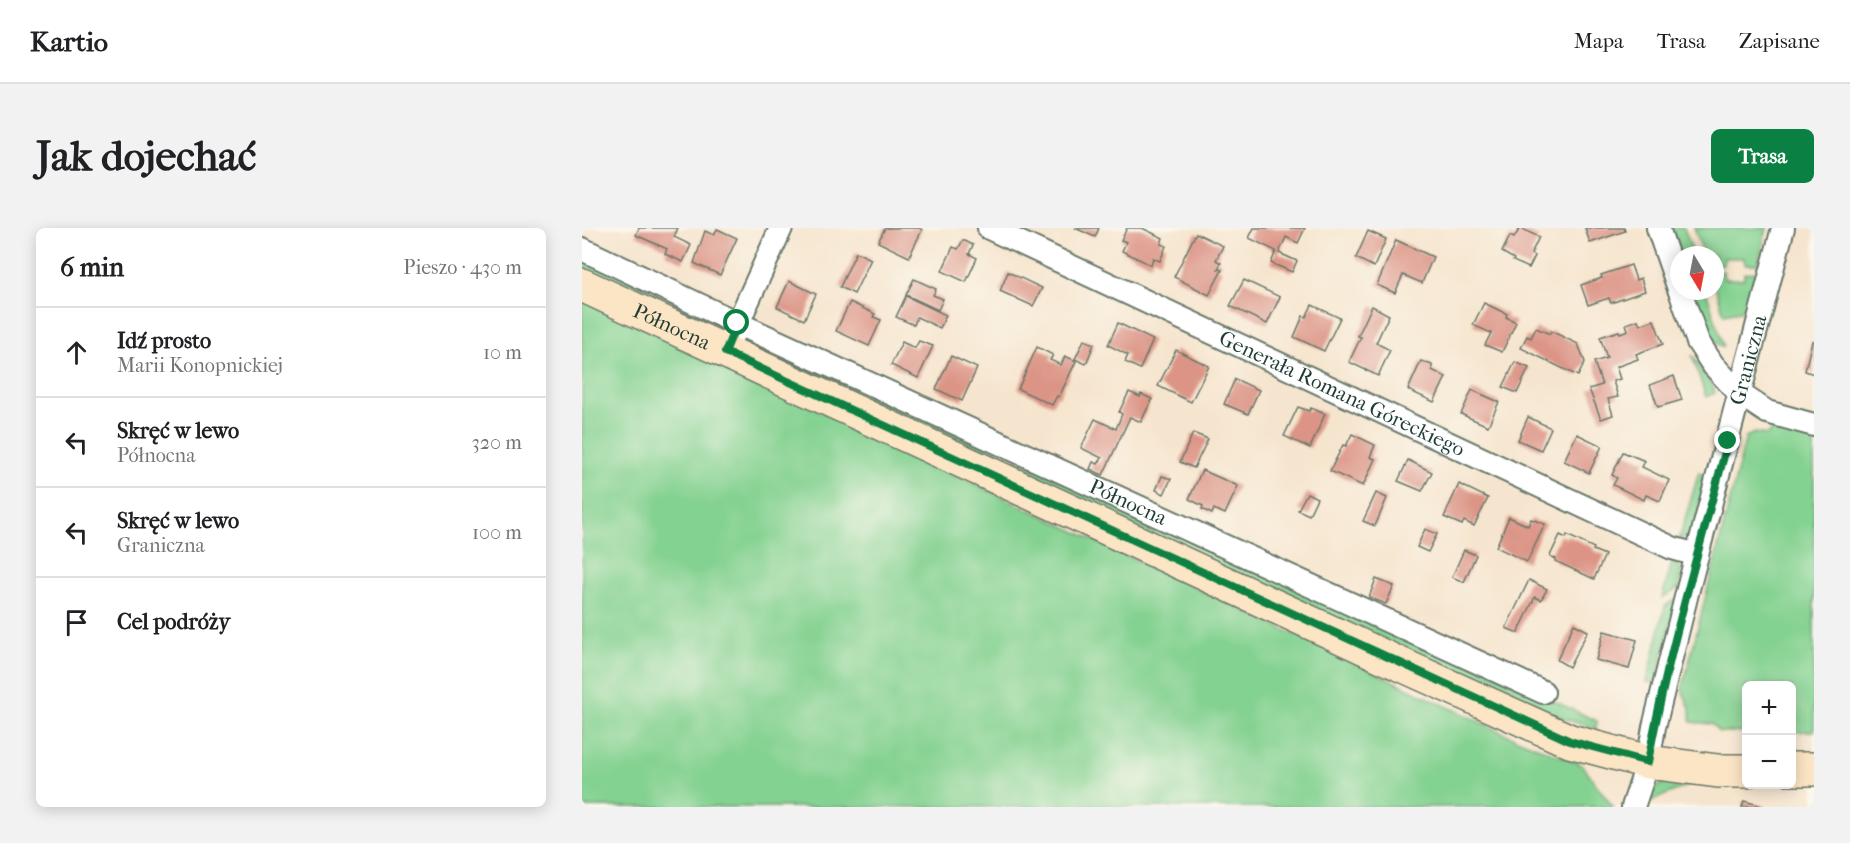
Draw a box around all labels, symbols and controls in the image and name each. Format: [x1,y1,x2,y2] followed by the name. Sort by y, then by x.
[30,25,108,58] text: Kartio
[1574,29,1624,53] text: Mapa
[1657,29,1706,53] text: Trasa
[1739,29,1820,53] text: Zapisane
[1711,129,1814,183] button: Trasa
[36,132,256,181] text: Jak dojechać
[1670,246,1724,300] north arrow
[60,252,124,283] text: 6 min
[403,256,522,279] text: Pieszo · 430 m
[629,298,715,355] street label: Północna
[723,309,749,335] route start
[1725,312,1772,408] street label: Graniczna
[1216,326,1469,461] street label: Generała Romana Góreckiego
[117,328,211,354] text: Idź prosto
[60,336,93,369] icon: ahead
[483,341,522,364] text: 10 m
[117,354,283,377] text: Marii Konopnickiej
[117,418,239,444] text: Skręć w lewo
[60,426,93,459] icon: left
[1714,427,1740,453] route end
[472,431,522,454] text: 320 m
[117,444,195,467] text: Północna
[1086,474,1171,530] street label: Północna
[117,508,239,534] text: Skręć w lewo
[60,516,93,549] icon: left
[472,521,522,544] text: 100 m
[117,534,205,557] text: Graniczna
[60,606,93,639] icon: arrive
[117,609,230,635] text: Cel podróży
[1742,681,1796,789] map controls
[1742,681,1796,735] button: +
[1742,735,1796,789] button: −

